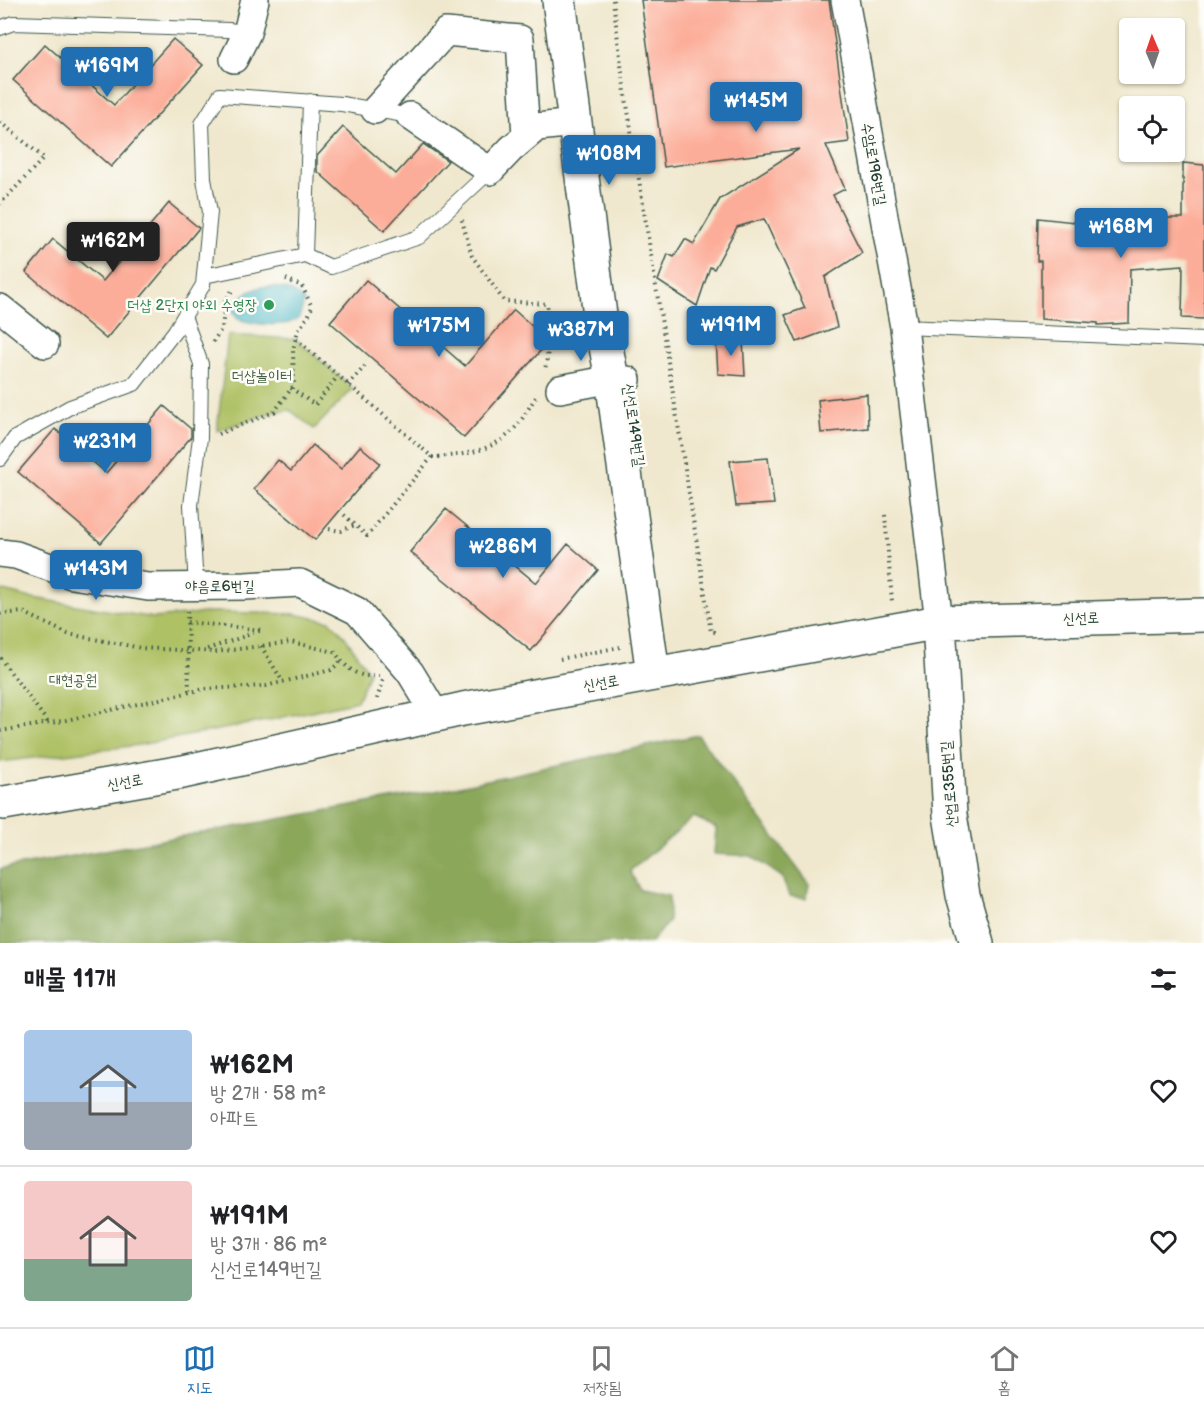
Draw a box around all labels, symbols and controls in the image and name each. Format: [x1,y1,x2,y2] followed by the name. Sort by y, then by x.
[1119,18,1185,84] north arrow
[1119,18,1185,162] map controls
[65,47,149,98] pin: ₩169M
[75,54,139,78] text: ₩169M
[714,82,798,133] pin: ₩145M
[724,89,788,113] text: ₩145M
[1119,96,1185,162] button: locate
[857,121,890,207] street label: 수암로196번길
[567,135,651,186] pin: ₩108M
[576,142,642,166] text: ₩108M
[1079,208,1163,259] pin: ₩168M
[1089,215,1153,239] text: ₩168M
[71,222,155,273] pin: ₩162M
[81,229,145,253] text: ₩162M
[127,296,257,315] place label: 더샵 2단지 야외 수영장
[262,298,276,312] marker: 더샵 2단지 야외 수영장
[689,306,773,357] pin: ₩191M
[397,307,481,358] pin: ₩175M
[539,311,623,362] pin: ₩387M
[701,313,761,337] text: ₩191M
[407,314,471,338] text: ₩175M
[548,318,614,342] text: ₩387M
[232,367,292,386] park label: 더샵놀이터
[618,382,649,468] street label: 신선로149번길
[63,423,147,474] pin: ₩231M
[73,430,137,454] text: ₩231M
[461,528,545,579] pin: ₩286M
[469,535,537,559] text: ₩286M
[54,550,138,601] pin: ₩143M
[64,557,128,581] text: ₩143M
[185,577,255,596] street label: 야음로6번길
[1063,608,1099,629] street label: 신선로
[49,671,97,690] park label: 대현공원
[582,671,621,696] street label: 신선로
[937,740,962,828] street label: 산업로355번길
[106,770,145,795] street label: 신선로
[1147,963,1180,996] icon: filters
[24,964,116,995] text: 매물 11개
[210,1050,294,1081] text: ₩162M
[72,1054,144,1126] icon: home
[1147,1074,1180,1107] icon: heart
[210,1082,326,1106] text: 방 2개 · 58 m²
[210,1107,258,1131] text: 아파트
[210,1201,289,1232] text: ₩191M
[72,1205,144,1277] icon: home
[1147,1225,1180,1258] icon: heart
[210,1233,327,1257] text: 방 3개 · 86 m²
[210,1258,322,1282] text: 신선로149번길
[183,1342,216,1398] tab: 지도
[583,1342,621,1398] tab: 저장됨
[988,1342,1021,1398] tab: 홈

